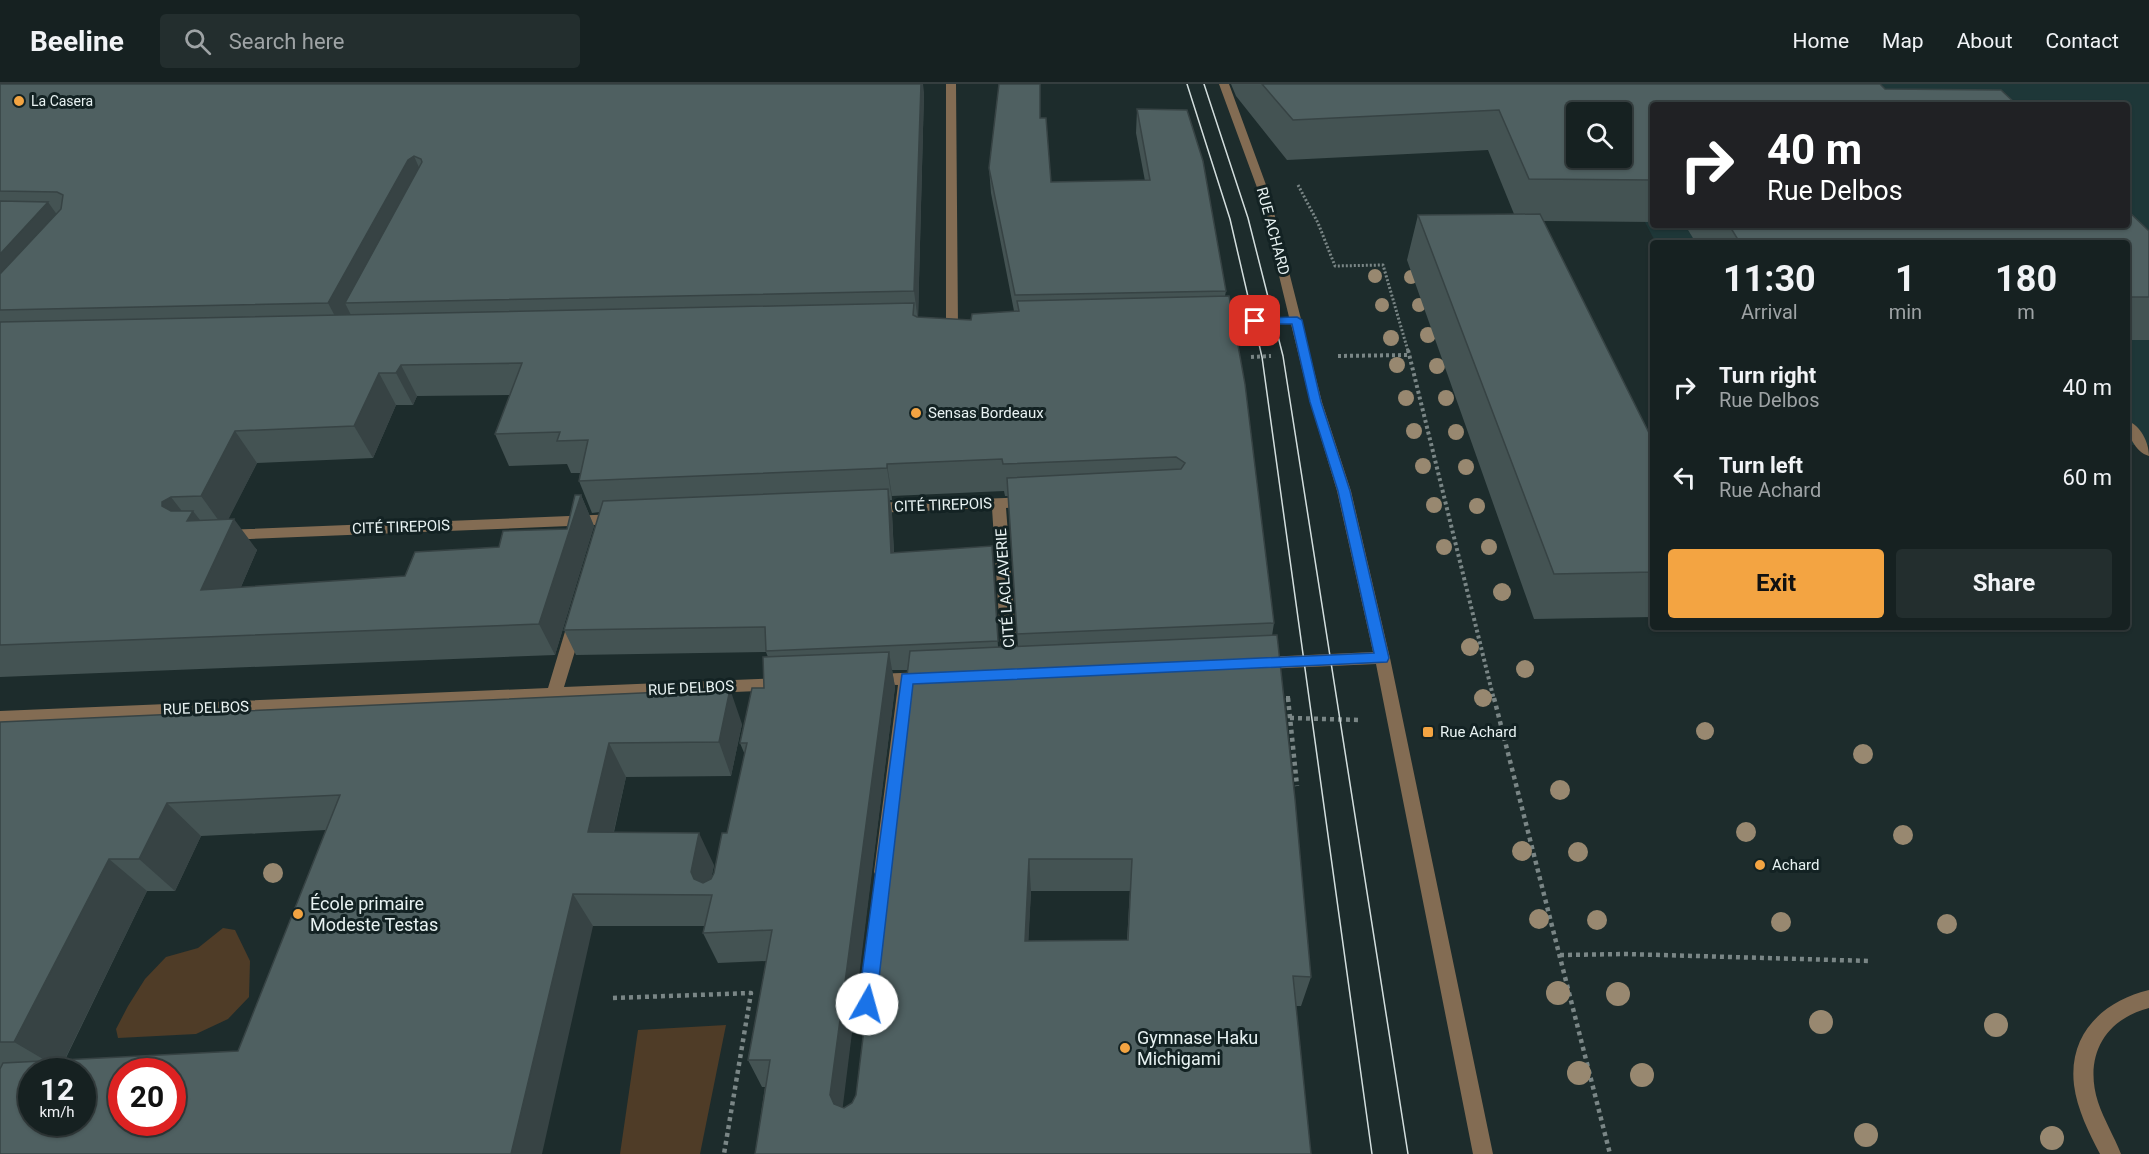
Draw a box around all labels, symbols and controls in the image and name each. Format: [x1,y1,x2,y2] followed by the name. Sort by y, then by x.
[160,14,580,68] search box
[30,25,124,58] text: Beeline
[181,25,214,58] icon: search
[229,29,345,54] text: Search here
[1793,29,1849,53] text: Home
[1882,29,1924,53] text: Map
[1957,29,2013,53] text: About
[2046,29,2119,53] text: Contact
[31,93,93,109] place label: La Casera
[12,94,26,108] marker: La Casera
[1566,102,1632,168] map controls
[1566,102,1632,168] button: search
[1767,125,1862,174] text: 40 m
[1668,126,1746,204] icon: right
[1767,175,1903,207] text: Rue Delbos
[1253,185,1293,277] street label: RUE ACHARD
[1723,258,1816,300] text: 11:30
[1895,258,1916,300] text: 1
[1995,258,2057,300] text: 180
[1229,295,1280,346] pin
[1741,300,1798,324] text: Arrival
[1889,300,1922,324] text: min
[2017,300,2035,324] text: m
[1238,304,1271,337] icon: arrive
[1719,363,1816,388] text: Turn right
[1668,371,1701,404] icon: right
[2063,375,2112,400] text: 40 m
[1719,388,1819,412] text: Rue Delbos
[928,404,1044,422] place label: Sensas Bordeaux
[909,406,923,420] marker: Sensas Bordeaux
[1719,453,1803,478] text: Turn left
[1668,461,1701,494] icon: left
[2063,465,2112,490] text: 60 m
[1719,478,1821,502] text: Rue Achard
[894,494,992,516] street label: CITÉ TIREPOIS
[352,516,450,538] street label: CITÉ TIREPOIS
[992,527,1018,648] street label: CITÉ LACLAVERIE
[1668,549,1884,618] button: Exit
[1896,549,2112,618] button: Share
[647,677,735,699] street label: RUE DELBOS
[163,697,249,718] street label: RUE DELBOS
[1440,723,1517,741] place label: Rue Achard
[1421,725,1435,739] marker: Rue Achard
[1772,856,1819,874] place label: Achard
[1753,858,1767,872] marker: Achard
[310,893,438,935] place label: École primaire Modeste Testas
[291,907,305,921] marker: École primaire Modeste Testas
[835,972,899,1036] position arrow
[1137,1027,1258,1069] place label: Gymnase Haku Michigami
[1118,1041,1132,1055] marker: Gymnase Haku Michigami
[108,1058,186,1136] speed limit sign: 20
[40,1072,74,1107] text: 12
[39,1103,75,1121] text: km/h

